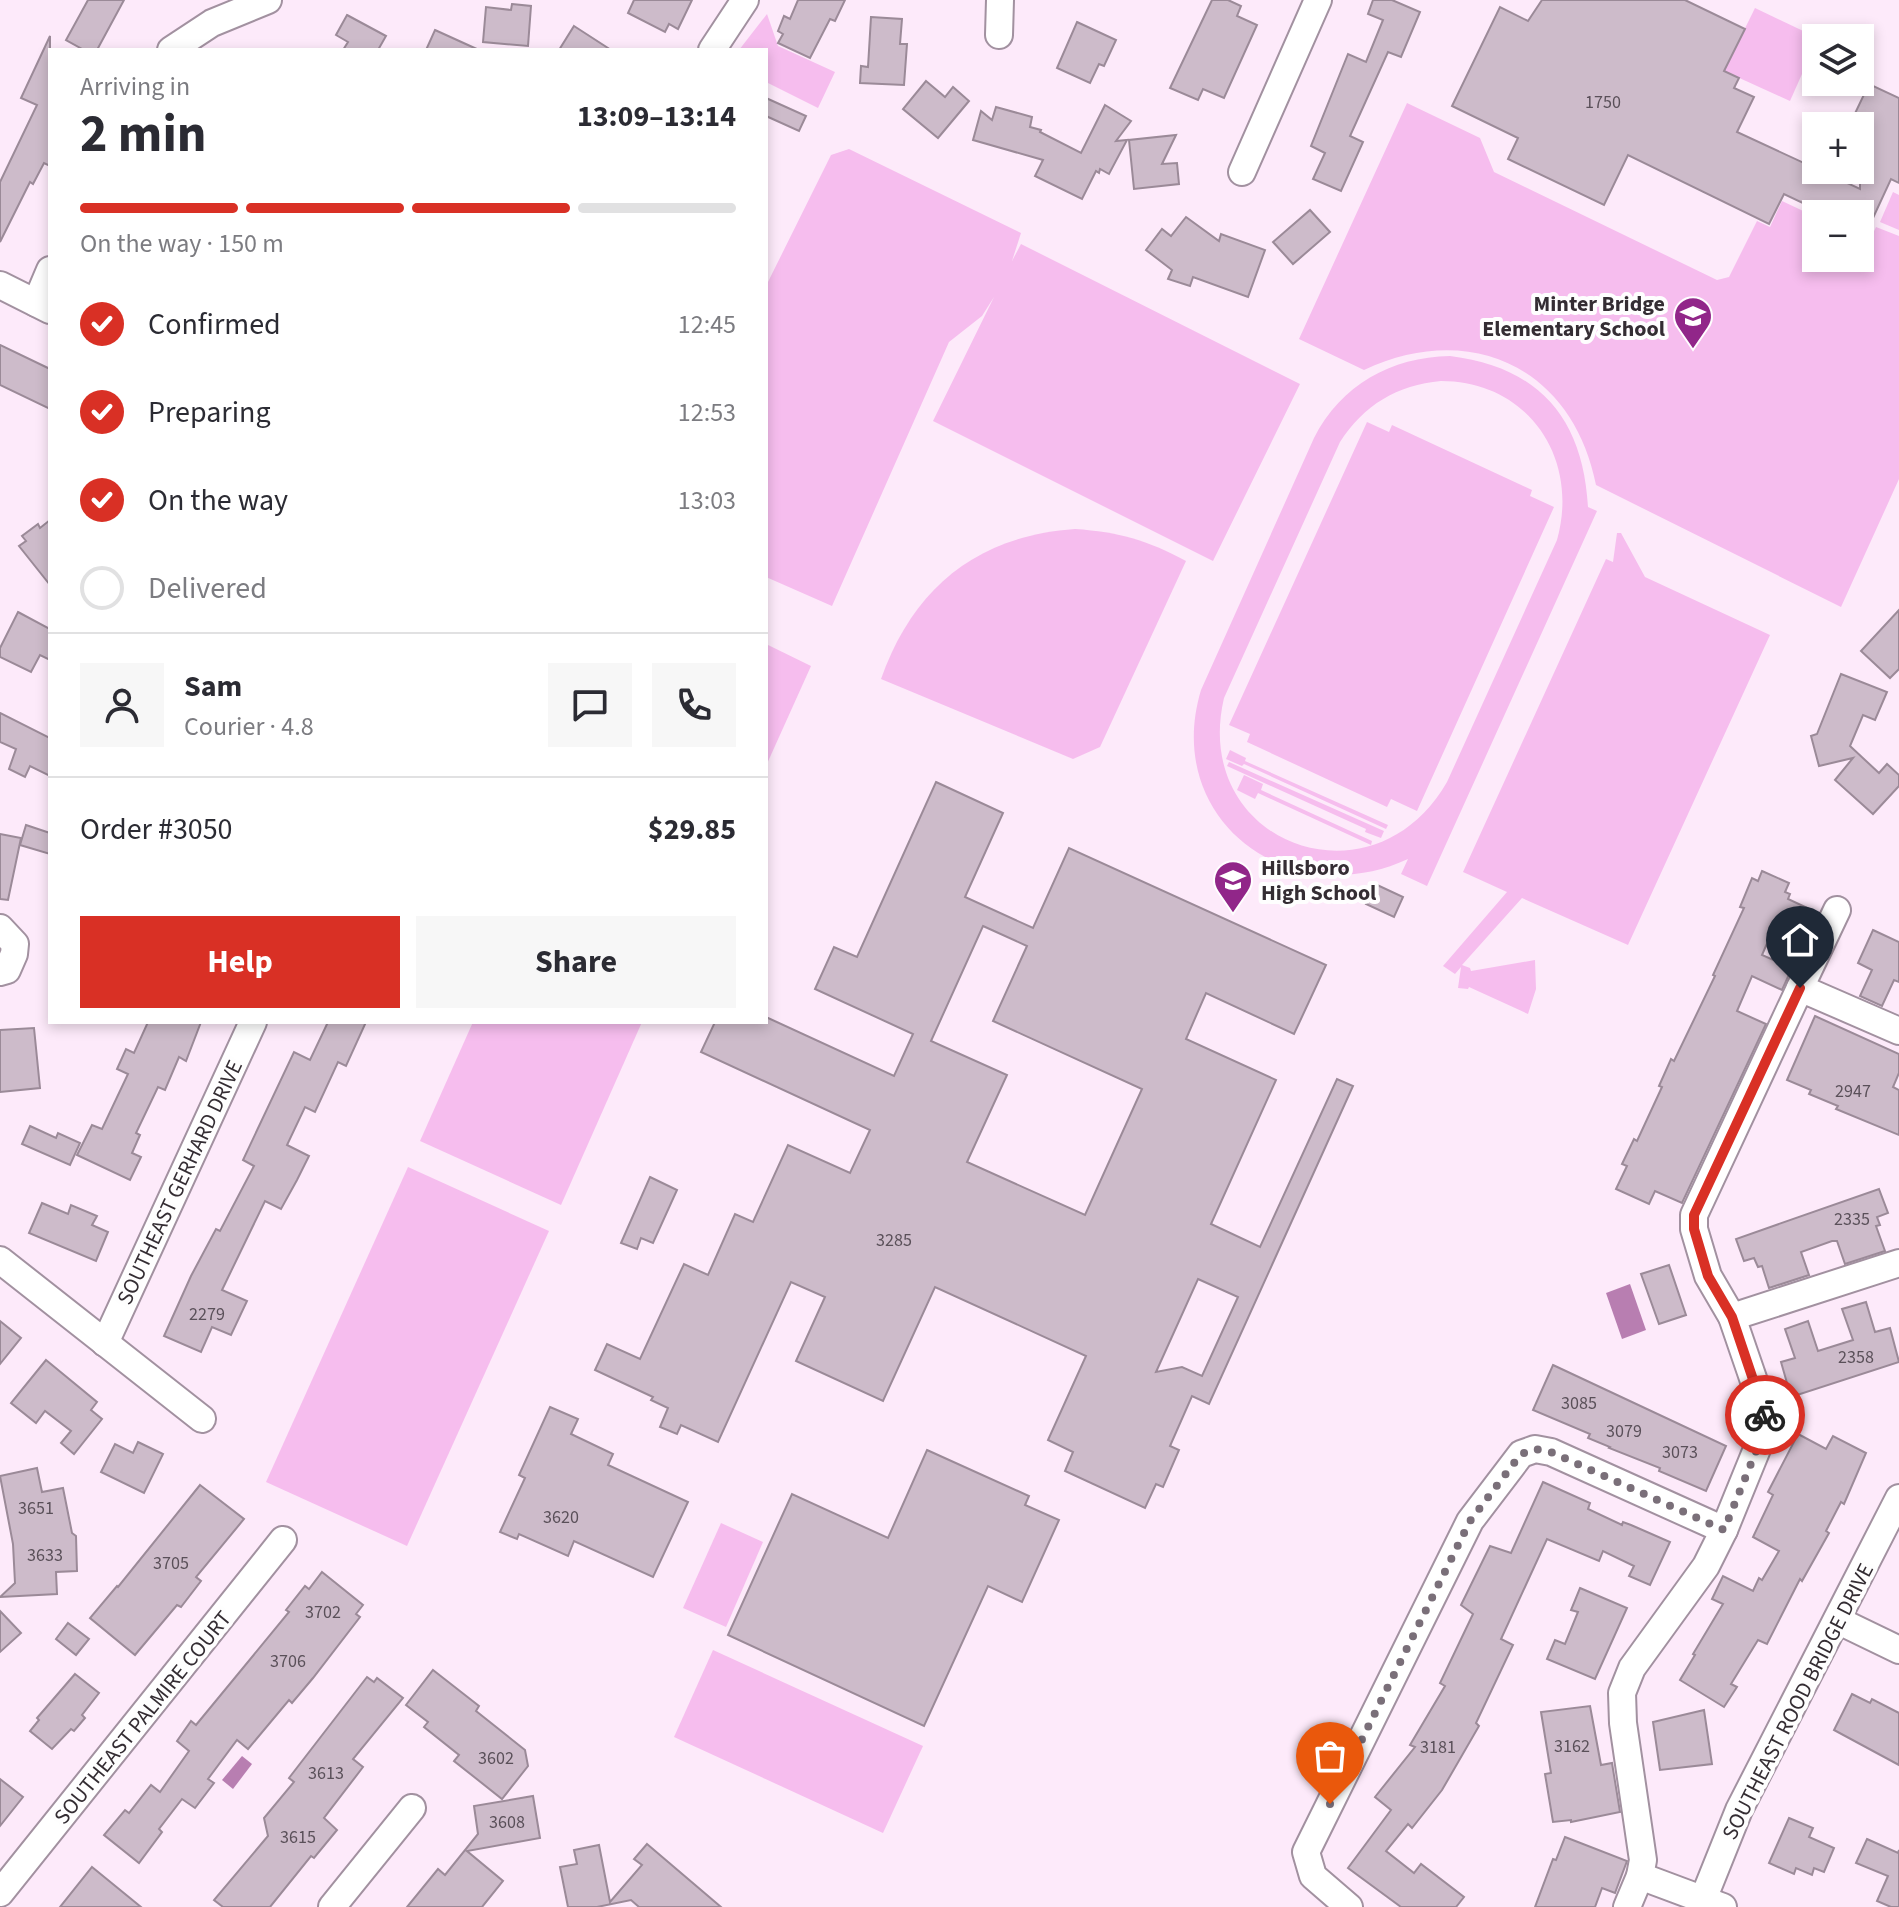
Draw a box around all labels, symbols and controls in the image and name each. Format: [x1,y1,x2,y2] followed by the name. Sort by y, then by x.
[1802,24,1874,272] map controls
[1802,24,1874,96] button: layers
[80,68,190,105] text: Arriving in
[1585,90,1621,115] house number: 1750
[577,95,736,138] text: 13:09–13:14
[80,98,207,172] text: 2 min
[1802,112,1874,184] button: +
[1802,200,1874,272] button: −
[80,225,284,262] text: On the way · 150 m
[1482,288,1666,345] place label: Minter Bridge Elementary School
[1672,295,1714,350] school or university icon: Minter Bridge Elementary School
[80,302,124,346] icon: check
[148,303,281,346] text: Confirmed
[678,306,736,343] text: 12:45
[80,390,124,434] icon: check
[148,391,271,434] text: Preparing
[678,394,736,431] text: 12:53
[80,478,124,522] icon: check
[148,479,288,522] text: On the way
[678,482,736,519] text: 13:03
[148,567,267,610] text: Delivered
[80,663,164,747] button: person
[548,663,632,747] button: chat
[652,663,736,747] button: phone
[184,665,242,708] text: Sam
[184,708,314,745] text: Courier · 4.8
[80,808,233,851] text: Order #3050
[648,808,736,851] text: $29.85
[1261,852,1377,909] place label: Hillsboro High School
[1212,859,1254,914] school or university icon: Hillsboro High School
[1766,906,1834,988] pin
[80,916,400,1008] button: Help
[416,916,736,1008] button: Share
[1778,918,1822,962] icon: home
[109,1055,251,1310] street label: SOUTHEAST GERHARD DRIVE
[1835,1079,1871,1104] house number: 2947
[1834,1207,1870,1232] house number: 2335
[876,1228,912,1253] house number: 3285
[189,1302,225,1327] house number: 2279
[1838,1345,1874,1370] house number: 2358
[1725,1375,1805,1455] courier
[1561,1391,1597,1416] house number: 3085
[1743,1393,1787,1437] icon: bike
[1606,1419,1642,1444] house number: 3079
[1662,1440,1698,1465] house number: 3073
[18,1496,54,1521] house number: 3651
[543,1505,579,1530] house number: 3620
[27,1543,63,1568] house number: 3633
[153,1551,189,1576] house number: 3705
[1714,1558,1882,1845] street label: SOUTHEAST ROOD BRIDGE DRIVE
[305,1600,341,1625] house number: 3702
[46,1604,239,1831] street label: SOUTHEAST PALMIRE COURT
[270,1649,306,1674] house number: 3706
[1296,1722,1364,1804] pin
[1308,1734,1352,1778] icon: bag
[1554,1734,1590,1759] house number: 3162
[1420,1735,1456,1760] house number: 3181
[478,1746,514,1771] house number: 3602
[308,1761,344,1786] house number: 3613
[489,1810,525,1835] house number: 3608
[280,1825,316,1850] house number: 3615

